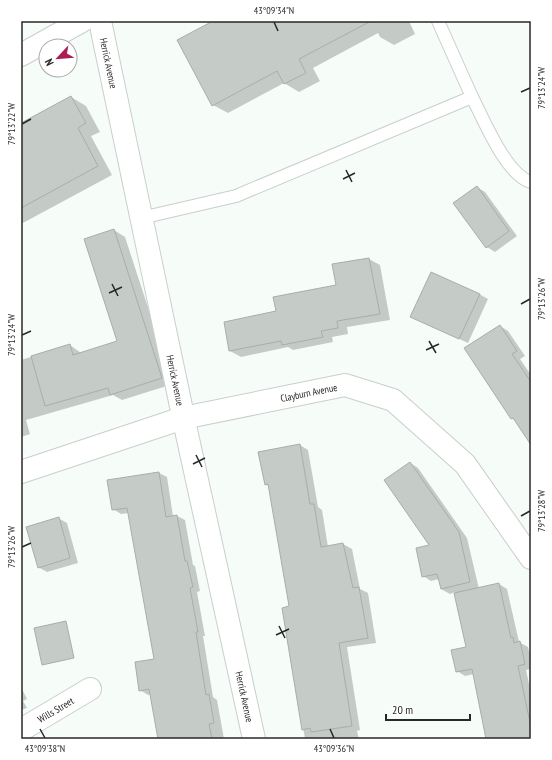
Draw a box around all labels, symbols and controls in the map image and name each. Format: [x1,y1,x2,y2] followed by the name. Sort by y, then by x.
[254,4,294,17] text: 43°09'34"N
[97,37,121,90] street label: Herrick Avenue
[38,38,78,78] north arrow
[41,57,57,68] text: N
[535,67,548,109] text: 79°13'24"W
[5,103,18,145] text: 79°13'22"W
[535,278,548,320] text: 79°13'26"W
[5,314,18,356] text: 79°13'24"W
[164,354,187,407] street label: Herrick Avenue
[279,380,338,405] street label: Clayburn Avenue
[535,490,548,532] text: 79°13'28"W
[5,526,18,568] text: 79°13'26"W
[233,670,257,723] street label: Herrick Avenue
[35,694,76,725] street label: Wills Street
[386,696,470,722] scale bar
[392,702,413,717] text: 20 m
[25,742,65,755] text: 43°09'38"N
[314,742,354,755] text: 43°09'36"N

